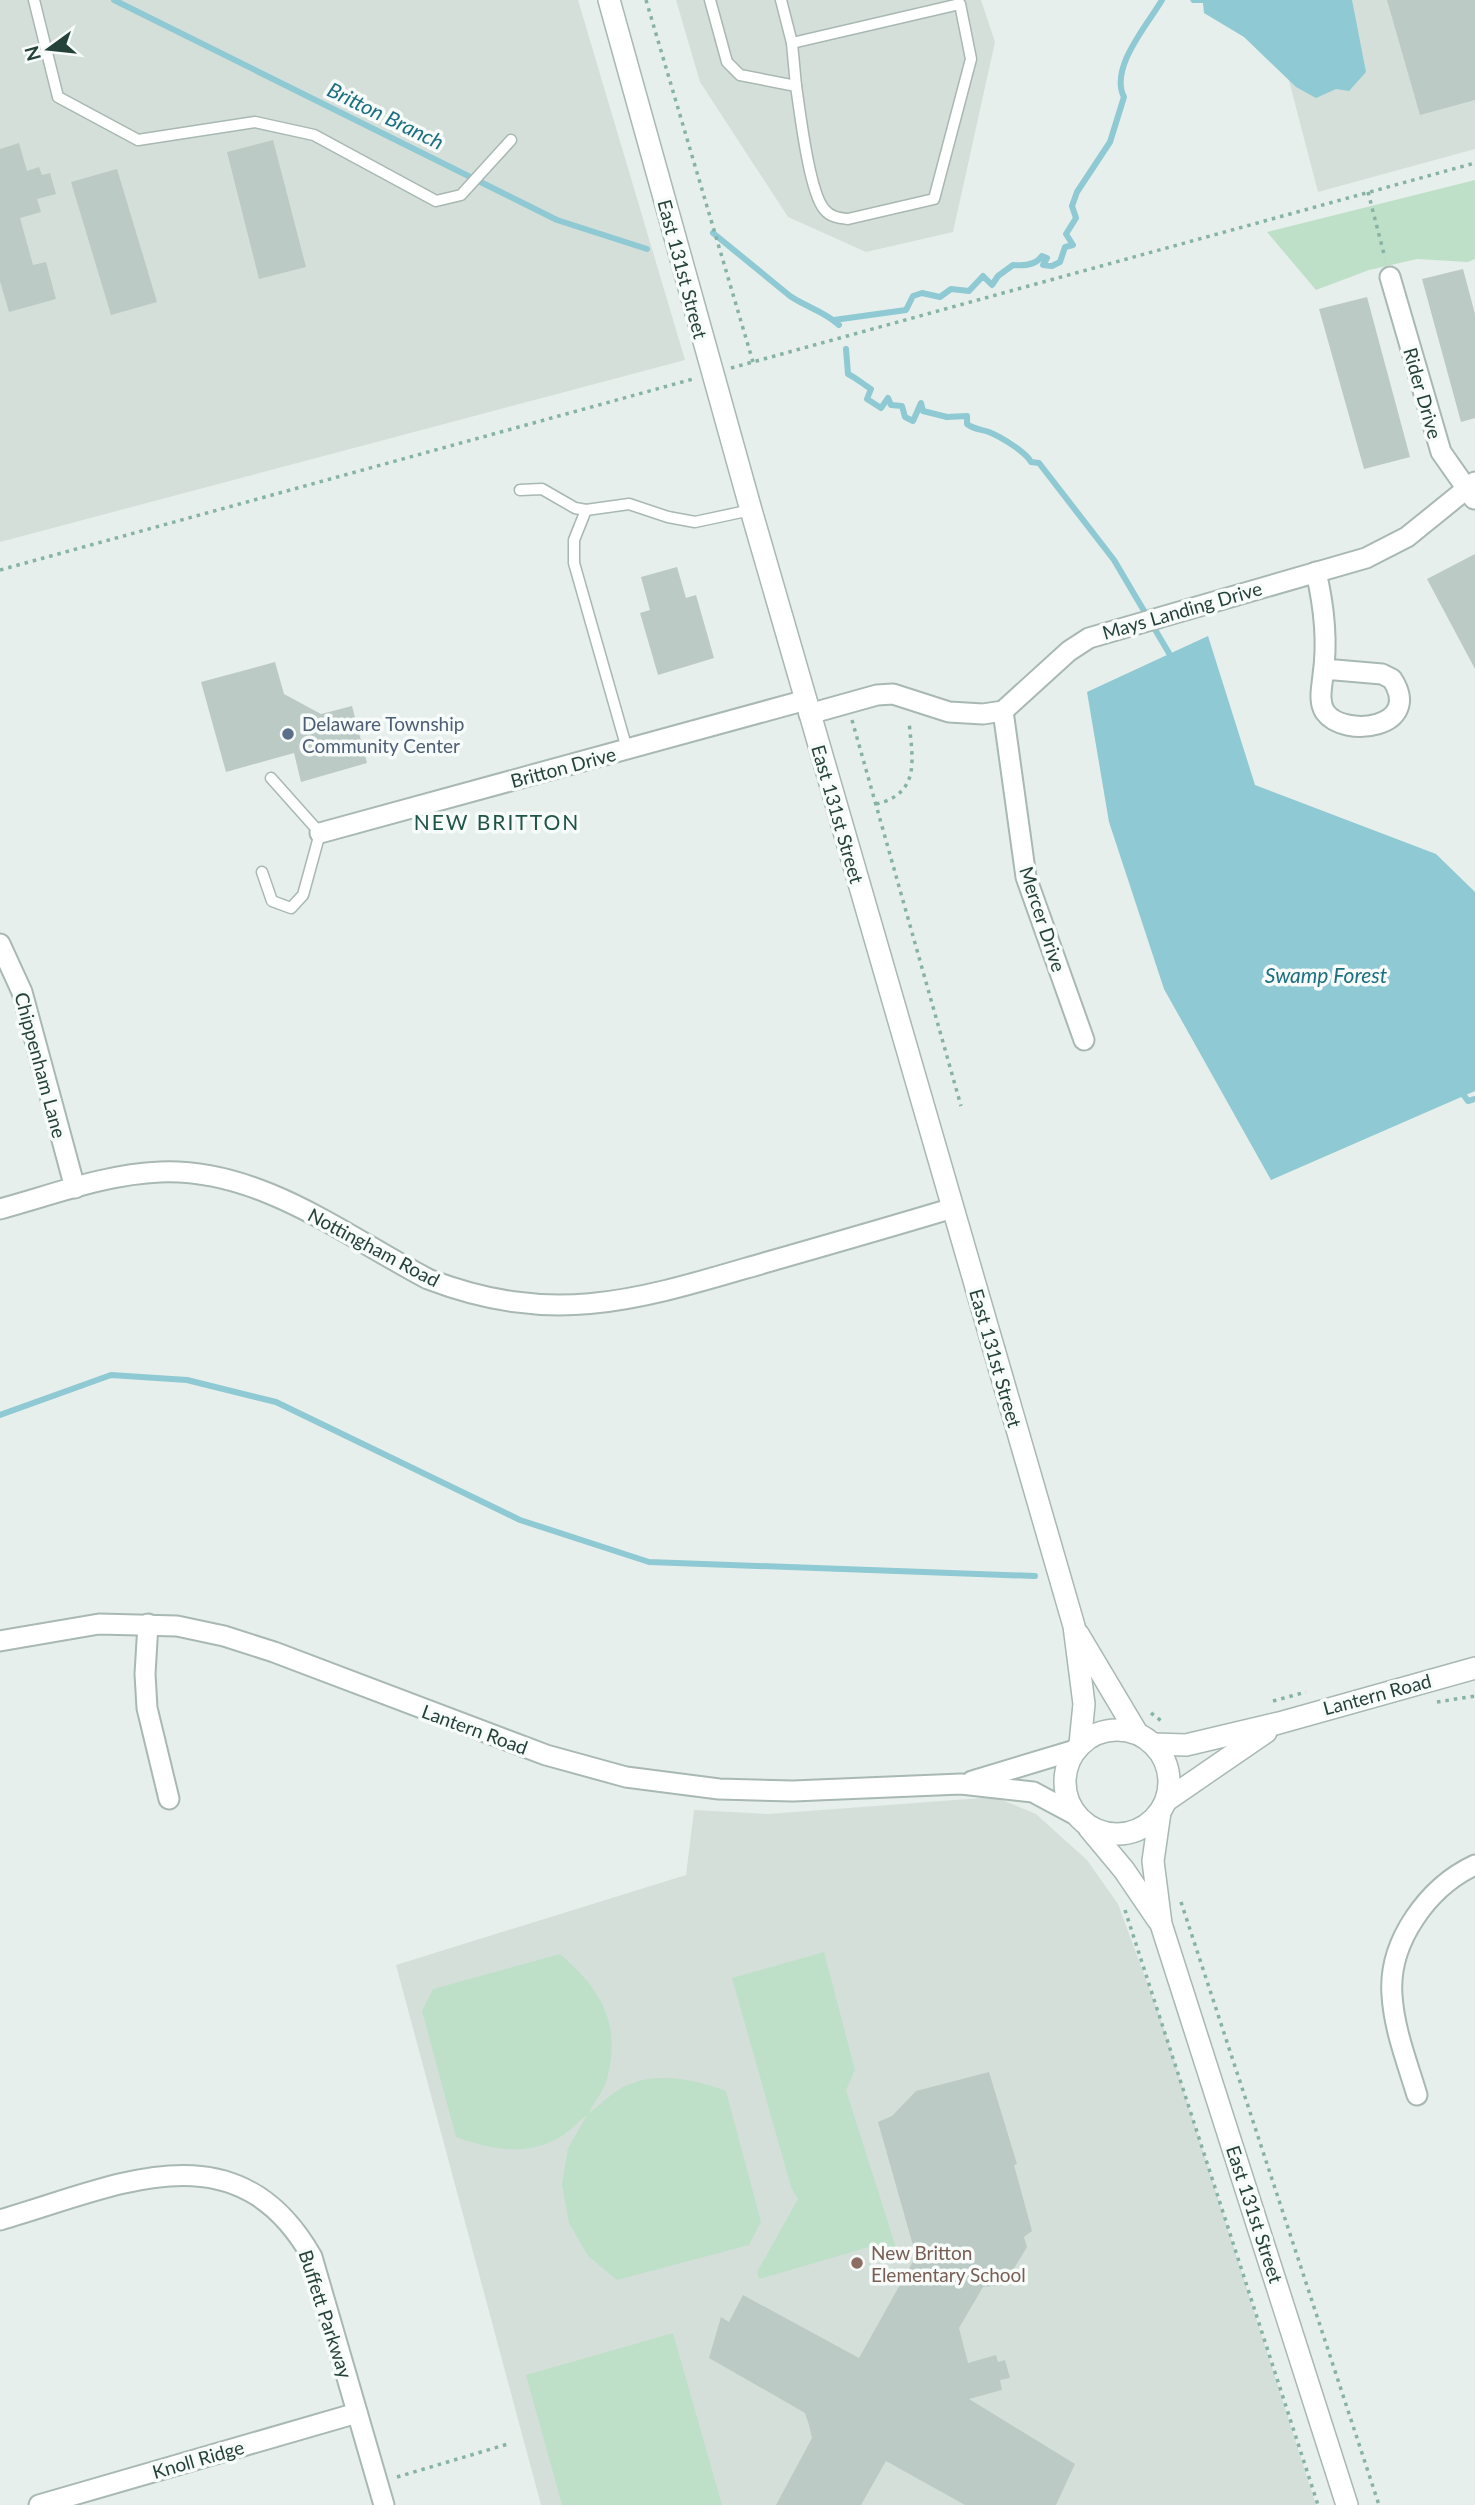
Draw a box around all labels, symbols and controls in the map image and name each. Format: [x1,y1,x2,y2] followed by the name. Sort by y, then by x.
[14,14,84,84] north arrow
[19,43,45,64] text: N
[324,76,448,154] water label: Britton Branch
[653,197,713,341] street label: East 131st Street
[1399,345,1447,441] street label: Rider Drive
[1100,576,1264,644] street label: Mays Landing Drive
[302,712,464,757] place label: Delaware Township Community Center
[280,726,296,742] marker: Delaware Township Community Center
[508,742,618,792] street label: Britton Drive
[807,742,869,886] street label: East 131st Street
[414,809,580,834] district label: NEW BRITTON
[1015,863,1071,975] street label: Mercer Drive
[1265,962,1388,987] water label: Swamp Forest
[10,989,72,1141] street label: Chippenham Lane
[304,1203,444,1291] street label: Nottingham Road
[965,1286,1027,1430] street label: East 131st Street
[1320,1669,1434,1719] street label: Lantern Road
[419,1699,531,1759] street label: Lantern Road
[1222,2142,1288,2286] street label: East 131st Street
[871,2241,1026,2286] place label: New Britton Elementary School
[294,2247,358,2381] street label: Buffett Parkway
[849,2255,865,2271] marker: New Britton Elementary School
[149,2435,247,2483] street label: Knoll Ridge

